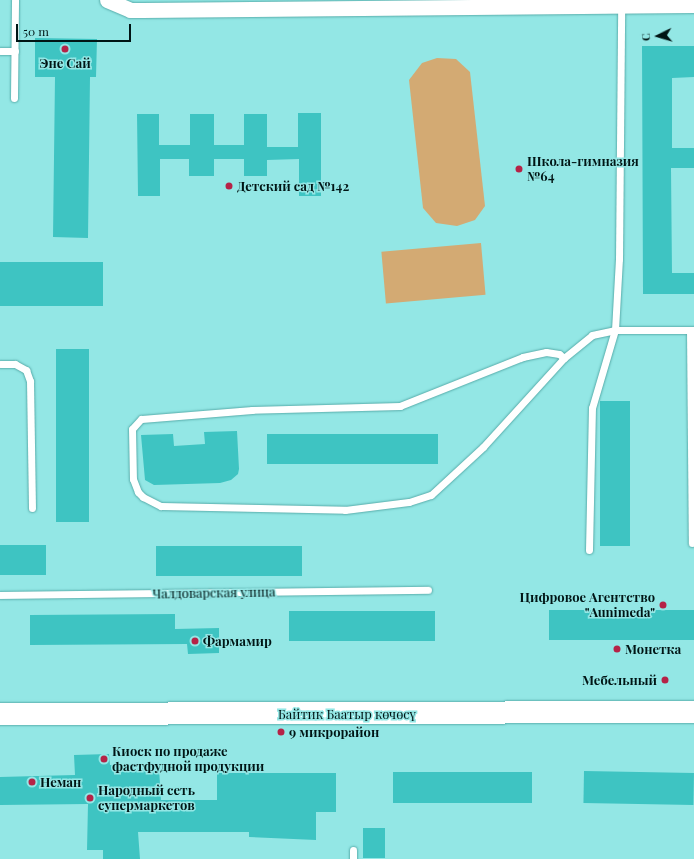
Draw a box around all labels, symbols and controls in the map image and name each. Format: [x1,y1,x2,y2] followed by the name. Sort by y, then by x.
[18,16,133,42] scale bar
[638,16,678,56] north arrow
[23,23,49,39] text: 50 m
[638,33,653,42] text: С
[60,44,70,54] marker: Эне Сай
[39,55,91,71] place label: Эне Сай
[527,154,639,185] place label: Школа-гимназия №64
[514,164,524,174] marker: Школа-гимназия №64
[237,178,349,194] place label: Детский сад №142
[224,181,234,191] marker: Детский сад №142
[152,584,276,602] street label: Чалдоварская улица
[520,590,655,621] place label: Цифровое Агентство "Aunimeda"
[658,600,668,610] marker: Цифровое Агентство "Aunimeda"
[203,633,272,649] place label: Фармамир
[190,636,200,646] marker: Фармамир
[625,641,681,657] place label: Монетка
[612,644,622,654] marker: Монетка
[582,672,657,688] place label: Мебельный
[660,675,670,685] marker: Мебельный
[278,706,416,722] street label: Байтик Баатыр көчөсү
[289,724,379,740] place label: 9 микрорайон
[276,727,286,737] marker: 9 микрорайон
[112,744,264,775] place label: Киоск по продаже фастфудной продукции
[99,754,109,764] marker: Киоск по продаже фастфудной продукции
[40,774,81,790] place label: Неман
[27,777,37,787] marker: Неман
[98,783,195,814] place label: Народный сеть супермаркетов
[85,793,95,803] marker: Народный сеть супермаркетов

